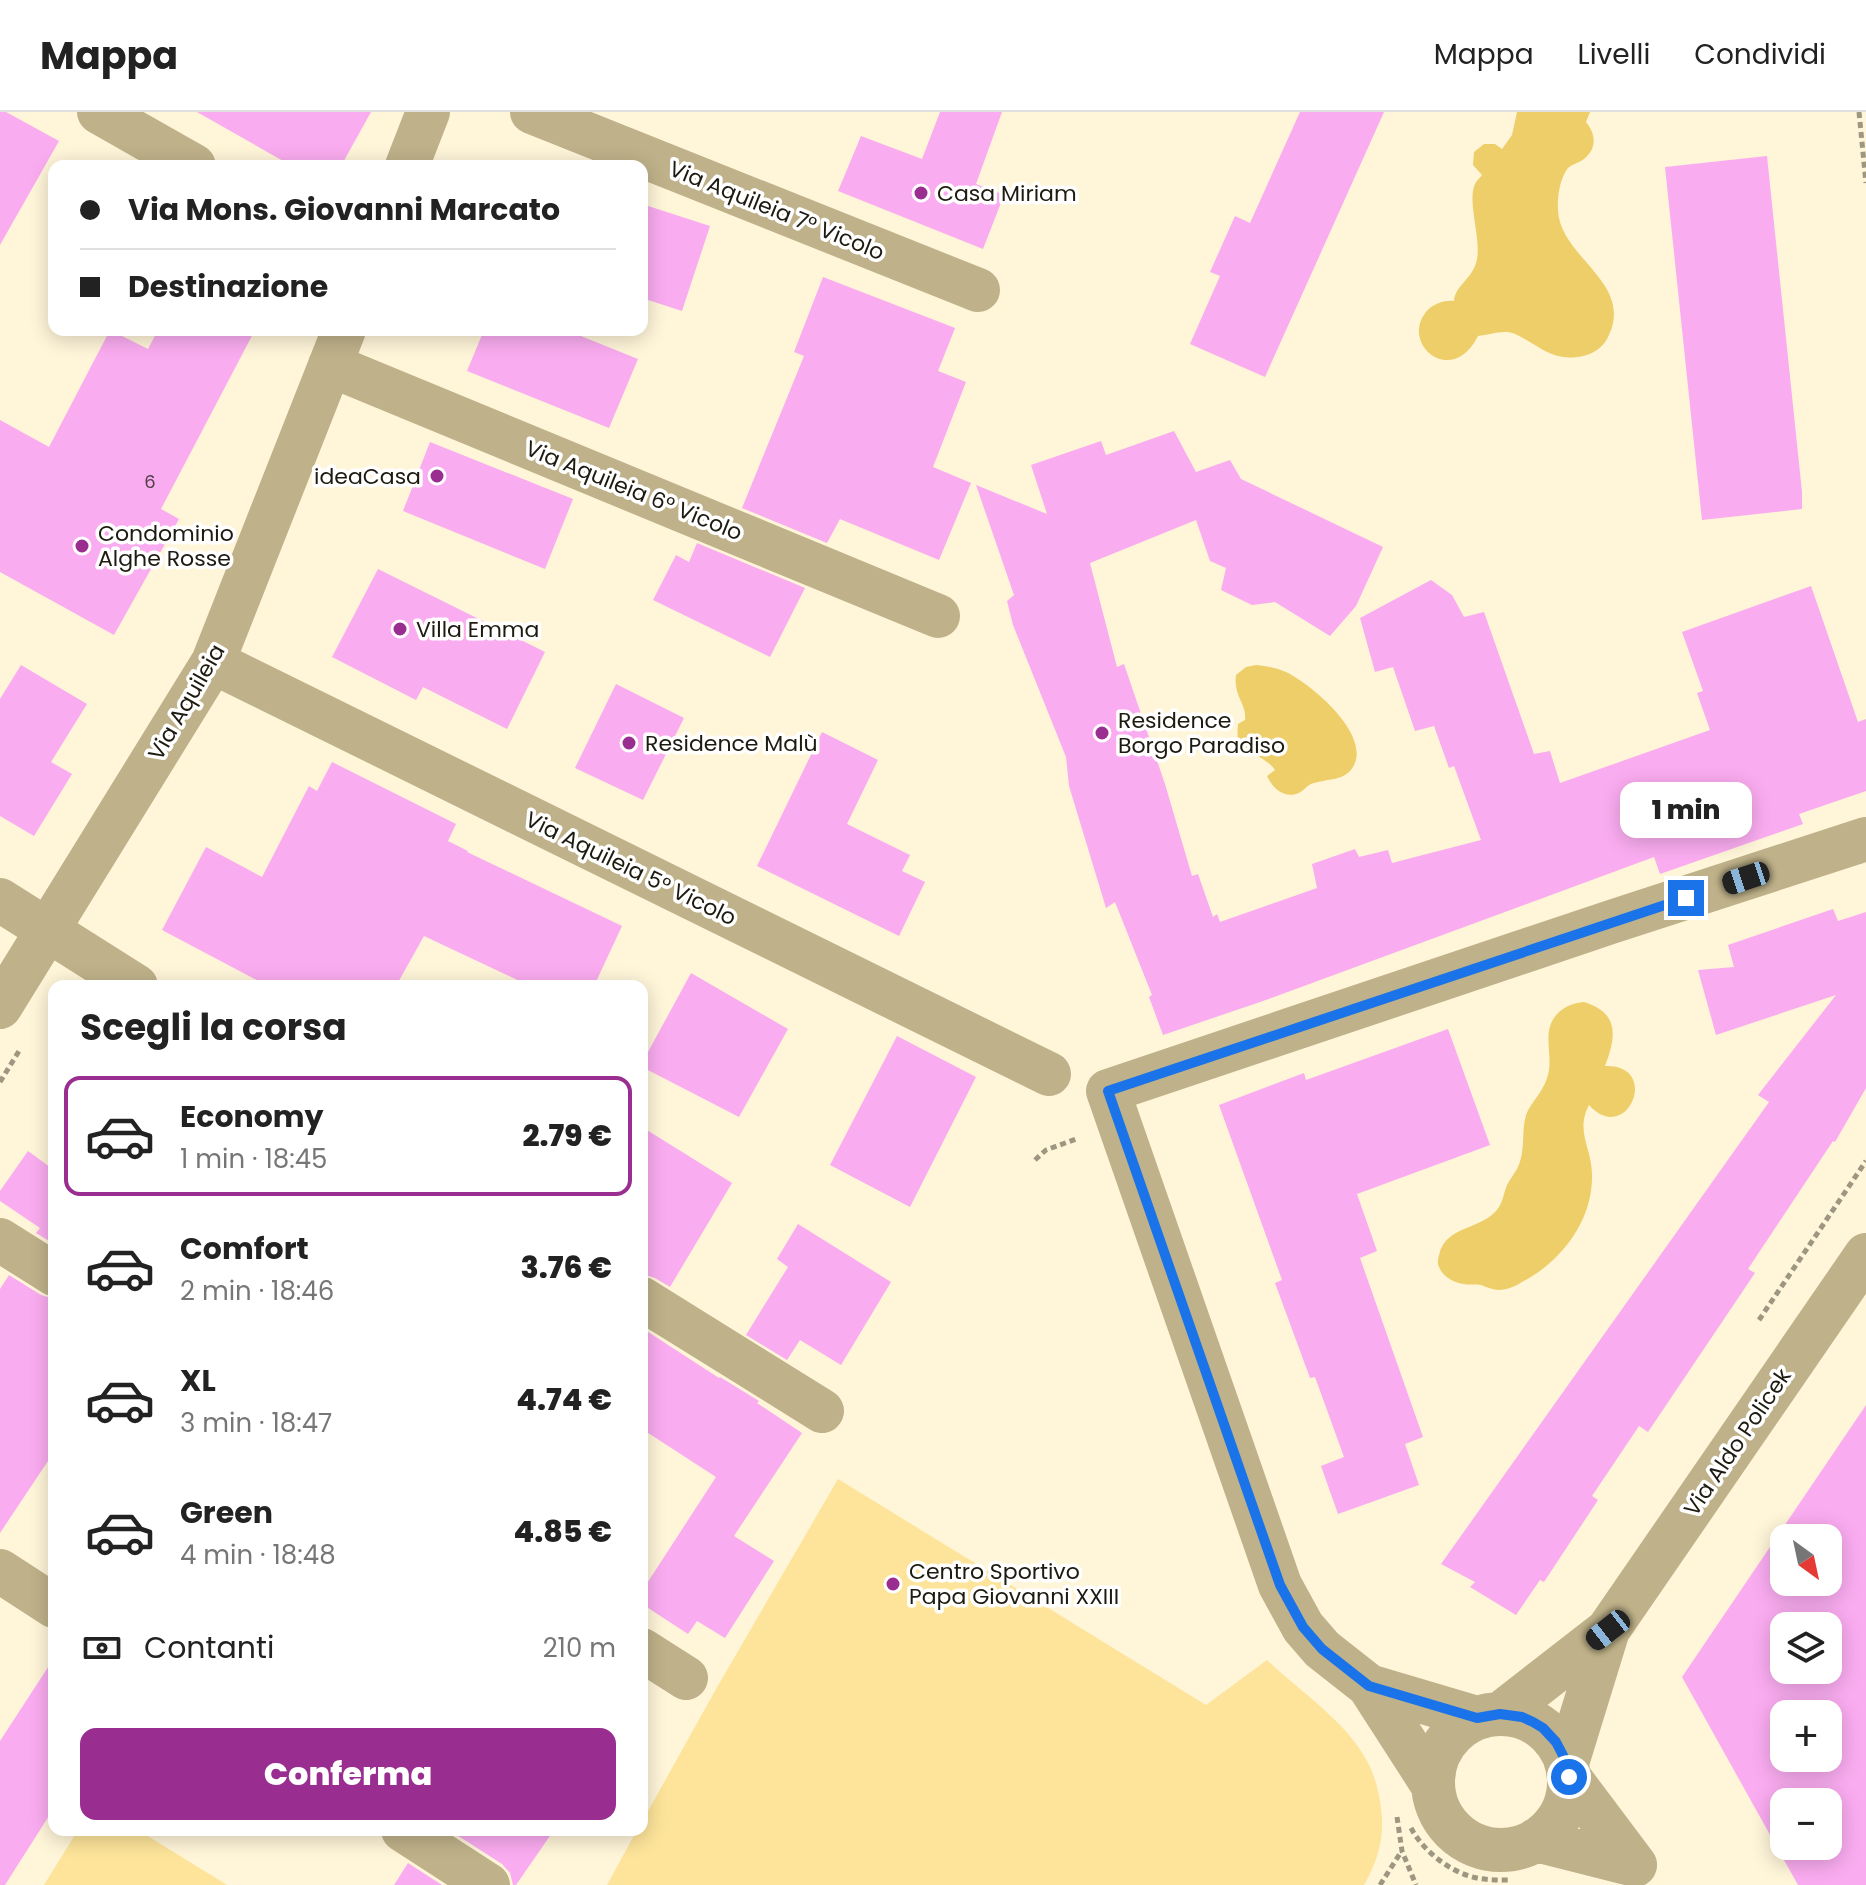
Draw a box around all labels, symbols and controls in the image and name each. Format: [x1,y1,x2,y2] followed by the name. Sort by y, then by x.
[40,29,178,82] text: Mappa
[1434,35,1534,74] text: Mappa
[1578,35,1650,74] text: Livelli
[1694,35,1826,74] text: Condividi
[665,153,889,268] street label: Via Aquileia 7° Vicolo
[937,178,1077,209] place label: Casa Miriam
[912,184,930,202] marker: Casa Miriam
[128,188,560,231] text: Via Mons. Giovanni Marcato
[128,265,328,308] text: Destinazione
[521,433,747,548] street label: Via Aquileia 6° Vicolo
[314,461,421,492] place label: ideaCasa
[428,467,446,485] marker: ideaCasa
[144,469,156,494] house number: 6
[98,518,234,574] place label: Condominio Alghe Rosse
[73,537,91,555] marker: Condominio Alghe Rosse
[416,614,539,645] place label: Villa Emma
[391,620,409,638] marker: Villa Emma
[141,638,232,766] street label: Via Aquileia
[1118,705,1285,761] place label: Residence Borgo Paradiso
[1093,724,1111,742] marker: Residence Borgo Paradiso
[645,728,818,759] place label: Residence Malù
[620,734,638,752] marker: Residence Malù
[1620,782,1752,838] callout: 1 min
[1652,792,1720,828] text: 1 min
[520,804,742,933] street label: Via Aquileia 5° Vicolo
[1719,859,1773,897] car
[1668,880,1704,916] route end
[80,1002,347,1053] text: Scegli la corsa
[180,1095,324,1138] text: Economy
[84,1100,156,1172] icon: car
[523,1114,612,1157] text: 2.79 €
[180,1141,327,1177] text: 1 min · 18:45
[180,1227,309,1270] text: Comfort
[84,1232,156,1304] icon: car
[520,1246,612,1289] text: 3.76 €
[180,1273,334,1309] text: 2 min · 18:46
[180,1359,216,1402] text: XL
[1676,1362,1799,1522] street label: Via Aldo Policek
[84,1364,156,1436] icon: car
[516,1378,612,1421] text: 4.74 €
[180,1405,332,1441] text: 3 min · 18:47
[180,1491,273,1534] text: Green
[84,1496,156,1568] icon: car
[513,1510,612,1553] text: 4.85 €
[1770,1524,1842,1596] north arrow
[1770,1524,1842,1860] map controls
[180,1537,336,1573] text: 4 min · 18:48
[909,1556,1119,1612] place label: Centro Sportivo Papa Giovanni XXIII
[884,1575,902,1593] marker: Centro Sportivo Papa Giovanni XXIII
[1582,1606,1634,1654] car
[1770,1612,1842,1684] button: layers
[80,1626,124,1670] icon: cash
[144,1626,274,1669] text: Contanti
[543,1630,616,1666] text: 210 m
[1770,1700,1842,1772] button: +
[80,1728,616,1820] button: Conferma
[1551,1759,1587,1795] route start
[1770,1788,1842,1860] button: −

